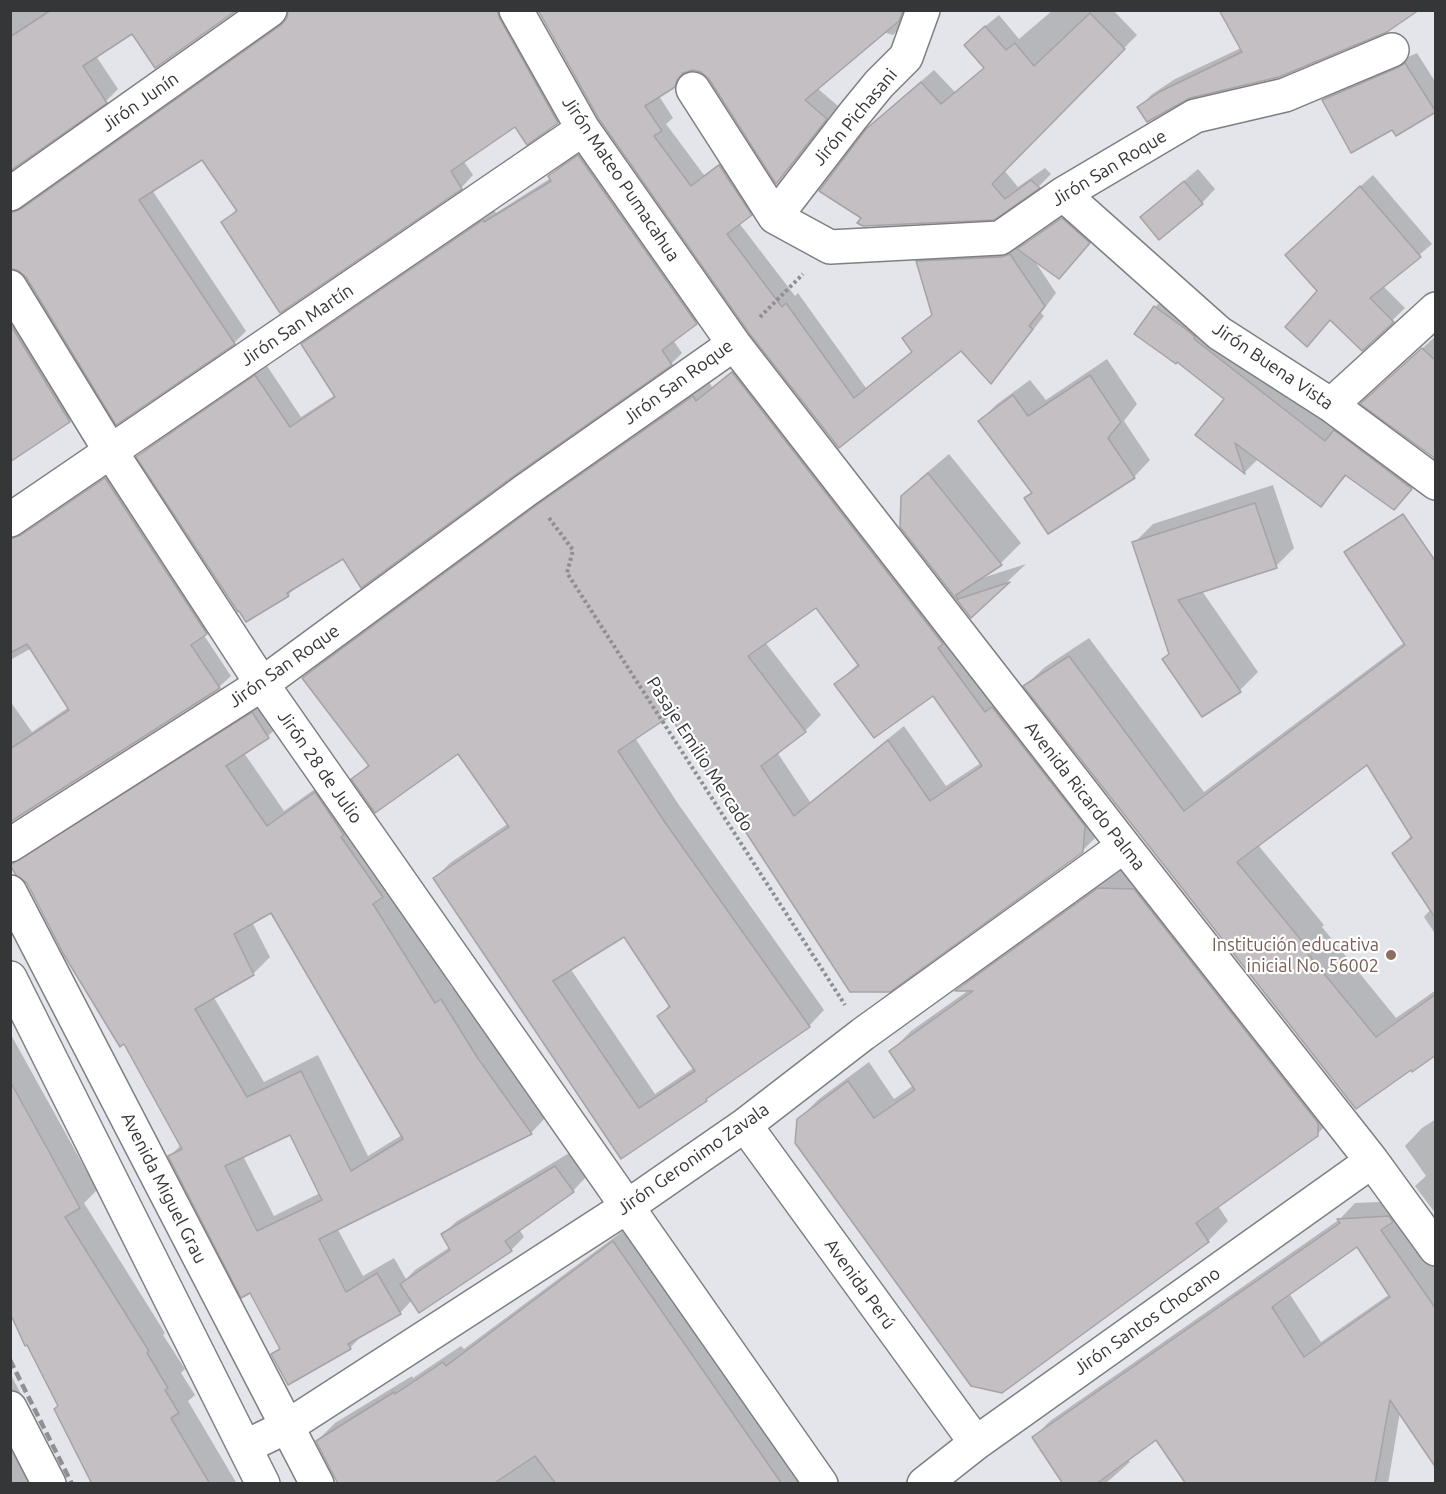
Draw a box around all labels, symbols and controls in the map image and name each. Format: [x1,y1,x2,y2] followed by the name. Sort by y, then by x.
[808,64,902,170] street label: Jirón Pichasani
[97,68,183,136] street label: Jirón Junín
[558,92,684,266] street label: Jirón Mateo Pumacahua
[1047,125,1171,211] street label: Jirón San Roque
[236,279,358,371] street label: Jirón San Martín
[1209,318,1337,414] street label: Jirón Buena Vista
[619,335,737,429] street label: Jirón San Roque
[224,620,344,712] street label: Jirón San Roque
[642,673,758,835] street label: Pasaje Emilio Mercado
[273,706,367,828] street label: Jirón 28 de Julio
[1020,717,1150,875] street label: Avenida Ricardo Palma
[1212,934,1379,976] place label: Institución educativa inicial No. 56002
[1384,948,1398,962] marker: Institución educativa inicial No. 56002
[613,1098,773,1220] street label: Jirón Geronimo Zavala
[117,1109,211,1267] street label: Avenida Miguel Grau
[820,1235,900,1333] street label: Avenida Perú
[1070,1262,1224,1380] street label: Jirón Santos Chocano

